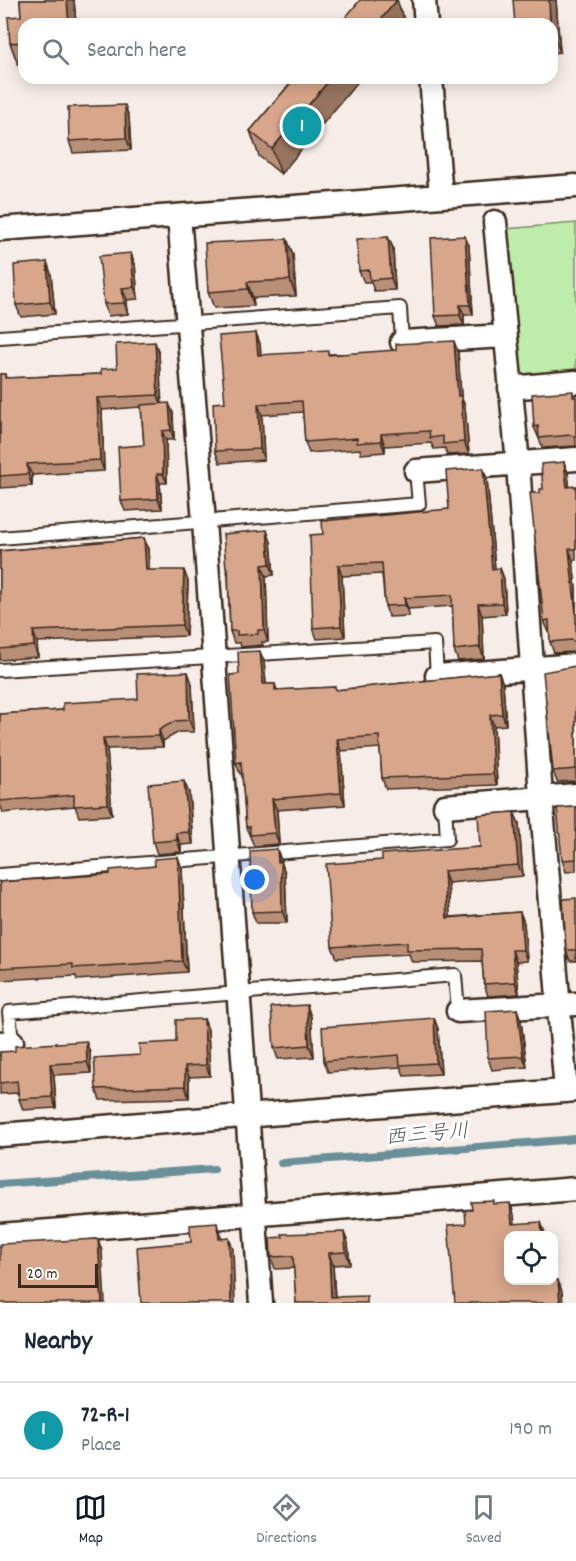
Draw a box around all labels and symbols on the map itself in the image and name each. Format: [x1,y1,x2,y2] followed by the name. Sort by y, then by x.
[282,104,322,148] pin: 1
[240,865,269,894] your location
[384,1117,470,1155] water label: 西三号川
[18,1261,98,1288] scale bar

